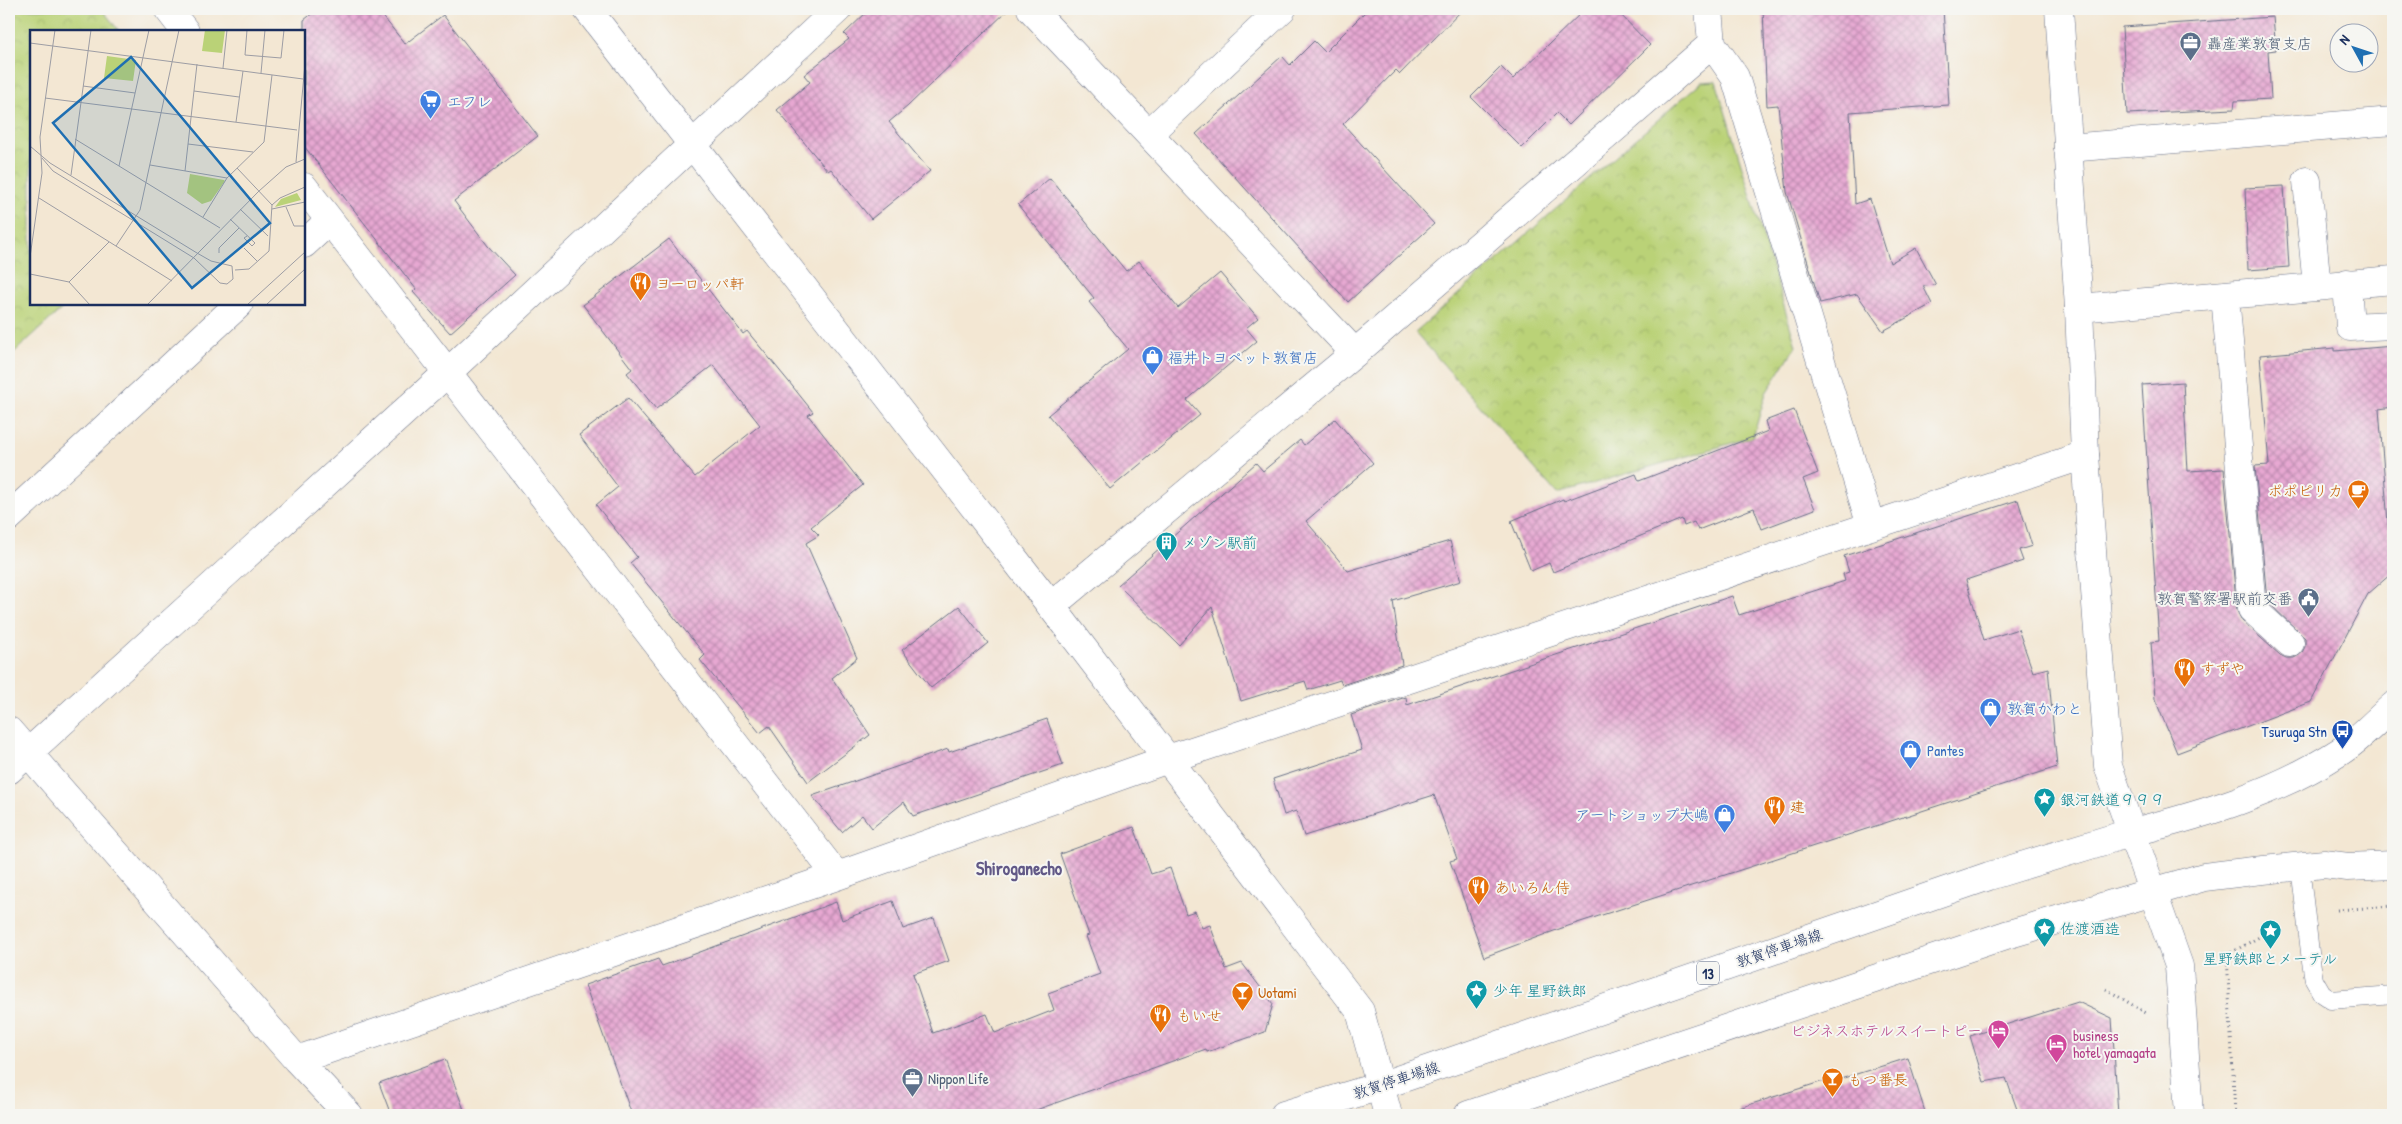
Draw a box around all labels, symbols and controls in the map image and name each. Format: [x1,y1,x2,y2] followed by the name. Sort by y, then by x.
[2330,22,2380,72] north arrow
[30,30,305,305] inset map
[2334,30,2354,48] text: N
[2179,31,2203,62] office icon: 轟産業敦賀支店
[2207,33,2312,54] place label: 轟産業敦賀支店
[419,89,443,120] supermarket icon: エフレ
[447,91,492,112] place label: エフレ
[628,271,652,302] restaurant icon: ヨーロッパ軒
[656,273,745,294] place label: ヨーロッパ軒
[1140,345,1164,376] shop icon: 福井トヨペット敦賀店
[1168,347,1318,368] place label: 福井トヨペット敦賀店
[2347,478,2371,509] cafe icon: ポポピリカ
[2268,480,2343,501] place label: ポポピリカ
[1154,530,1178,561] building icon: メゾン駅前
[1182,532,1257,553] place label: メゾン駅前
[2296,586,2320,617] public building icon: 敦賀警察署駅前交番
[2157,588,2292,609] place label: 敦賀警察署駅前交番
[2172,656,2196,687] restaurant icon: すずや
[2200,658,2245,679] place label: すずや
[1979,696,2003,727] shop icon: 敦賀かわと
[2007,698,2082,719] place label: 敦賀かわと
[2331,719,2355,750] bus stop icon: Tsuruga Stn
[2262,721,2327,742] place label: Tsuruga Stn
[1899,738,1923,769] shop icon: Pantes
[1927,740,1964,761] place label: Pantes
[2032,787,2056,818] place icon: 銀河鉄道９９９
[2060,789,2165,810] place label: 銀河鉄道９９９
[1762,794,1786,825] restaurant icon: 建
[1790,796,1805,817] place label: 建
[1713,802,1737,833] shop icon: アートショップ大嶋
[1575,804,1709,825] place label: アートショップ大嶋
[976,856,1063,882] district label: Shiroganecho
[1467,875,1491,906] restaurant icon: あいろん侍
[1495,877,1570,898] place label: あいろん侍
[2032,916,2056,947] place icon: 佐渡酒造
[2060,918,2120,939] place label: 佐渡酒造
[2258,918,2282,949] place icon: 星野鉄郎とメーテル
[1733,923,1825,973] street label: 敦賀停車場線
[2203,948,2337,969] place label: 星野鉄郎とメーテル
[1697,961,1719,984] road number: 13
[1465,978,1489,1009] place icon: 少年 星野鉄郎
[1230,980,1254,1011] bar icon: Uotami
[1493,980,1586,1001] place label: 少年 星野鉄郎
[1258,982,1297,1003] place label: Uotami
[1149,1003,1173,1034] restaurant icon: もいせ
[1177,1005,1222,1026] place label: もいせ
[1986,1018,2010,1049] hotel icon: ビジネスホテルスイートピー
[1790,1020,1982,1041] place label: ビジネスホテルスイートピー
[2073,1025,2156,1063] place label: business hotel yamagata
[2045,1032,2069,1063] hotel icon: business hotel yamagata
[1350,1056,1442,1104] street label: 敦賀停車場線
[900,1066,924,1097] office icon: Nippon Life
[1820,1067,1844,1098] bar icon: もつ番長
[928,1068,989,1089] place label: Nippon Life
[1848,1069,1908,1090] place label: もつ番長

